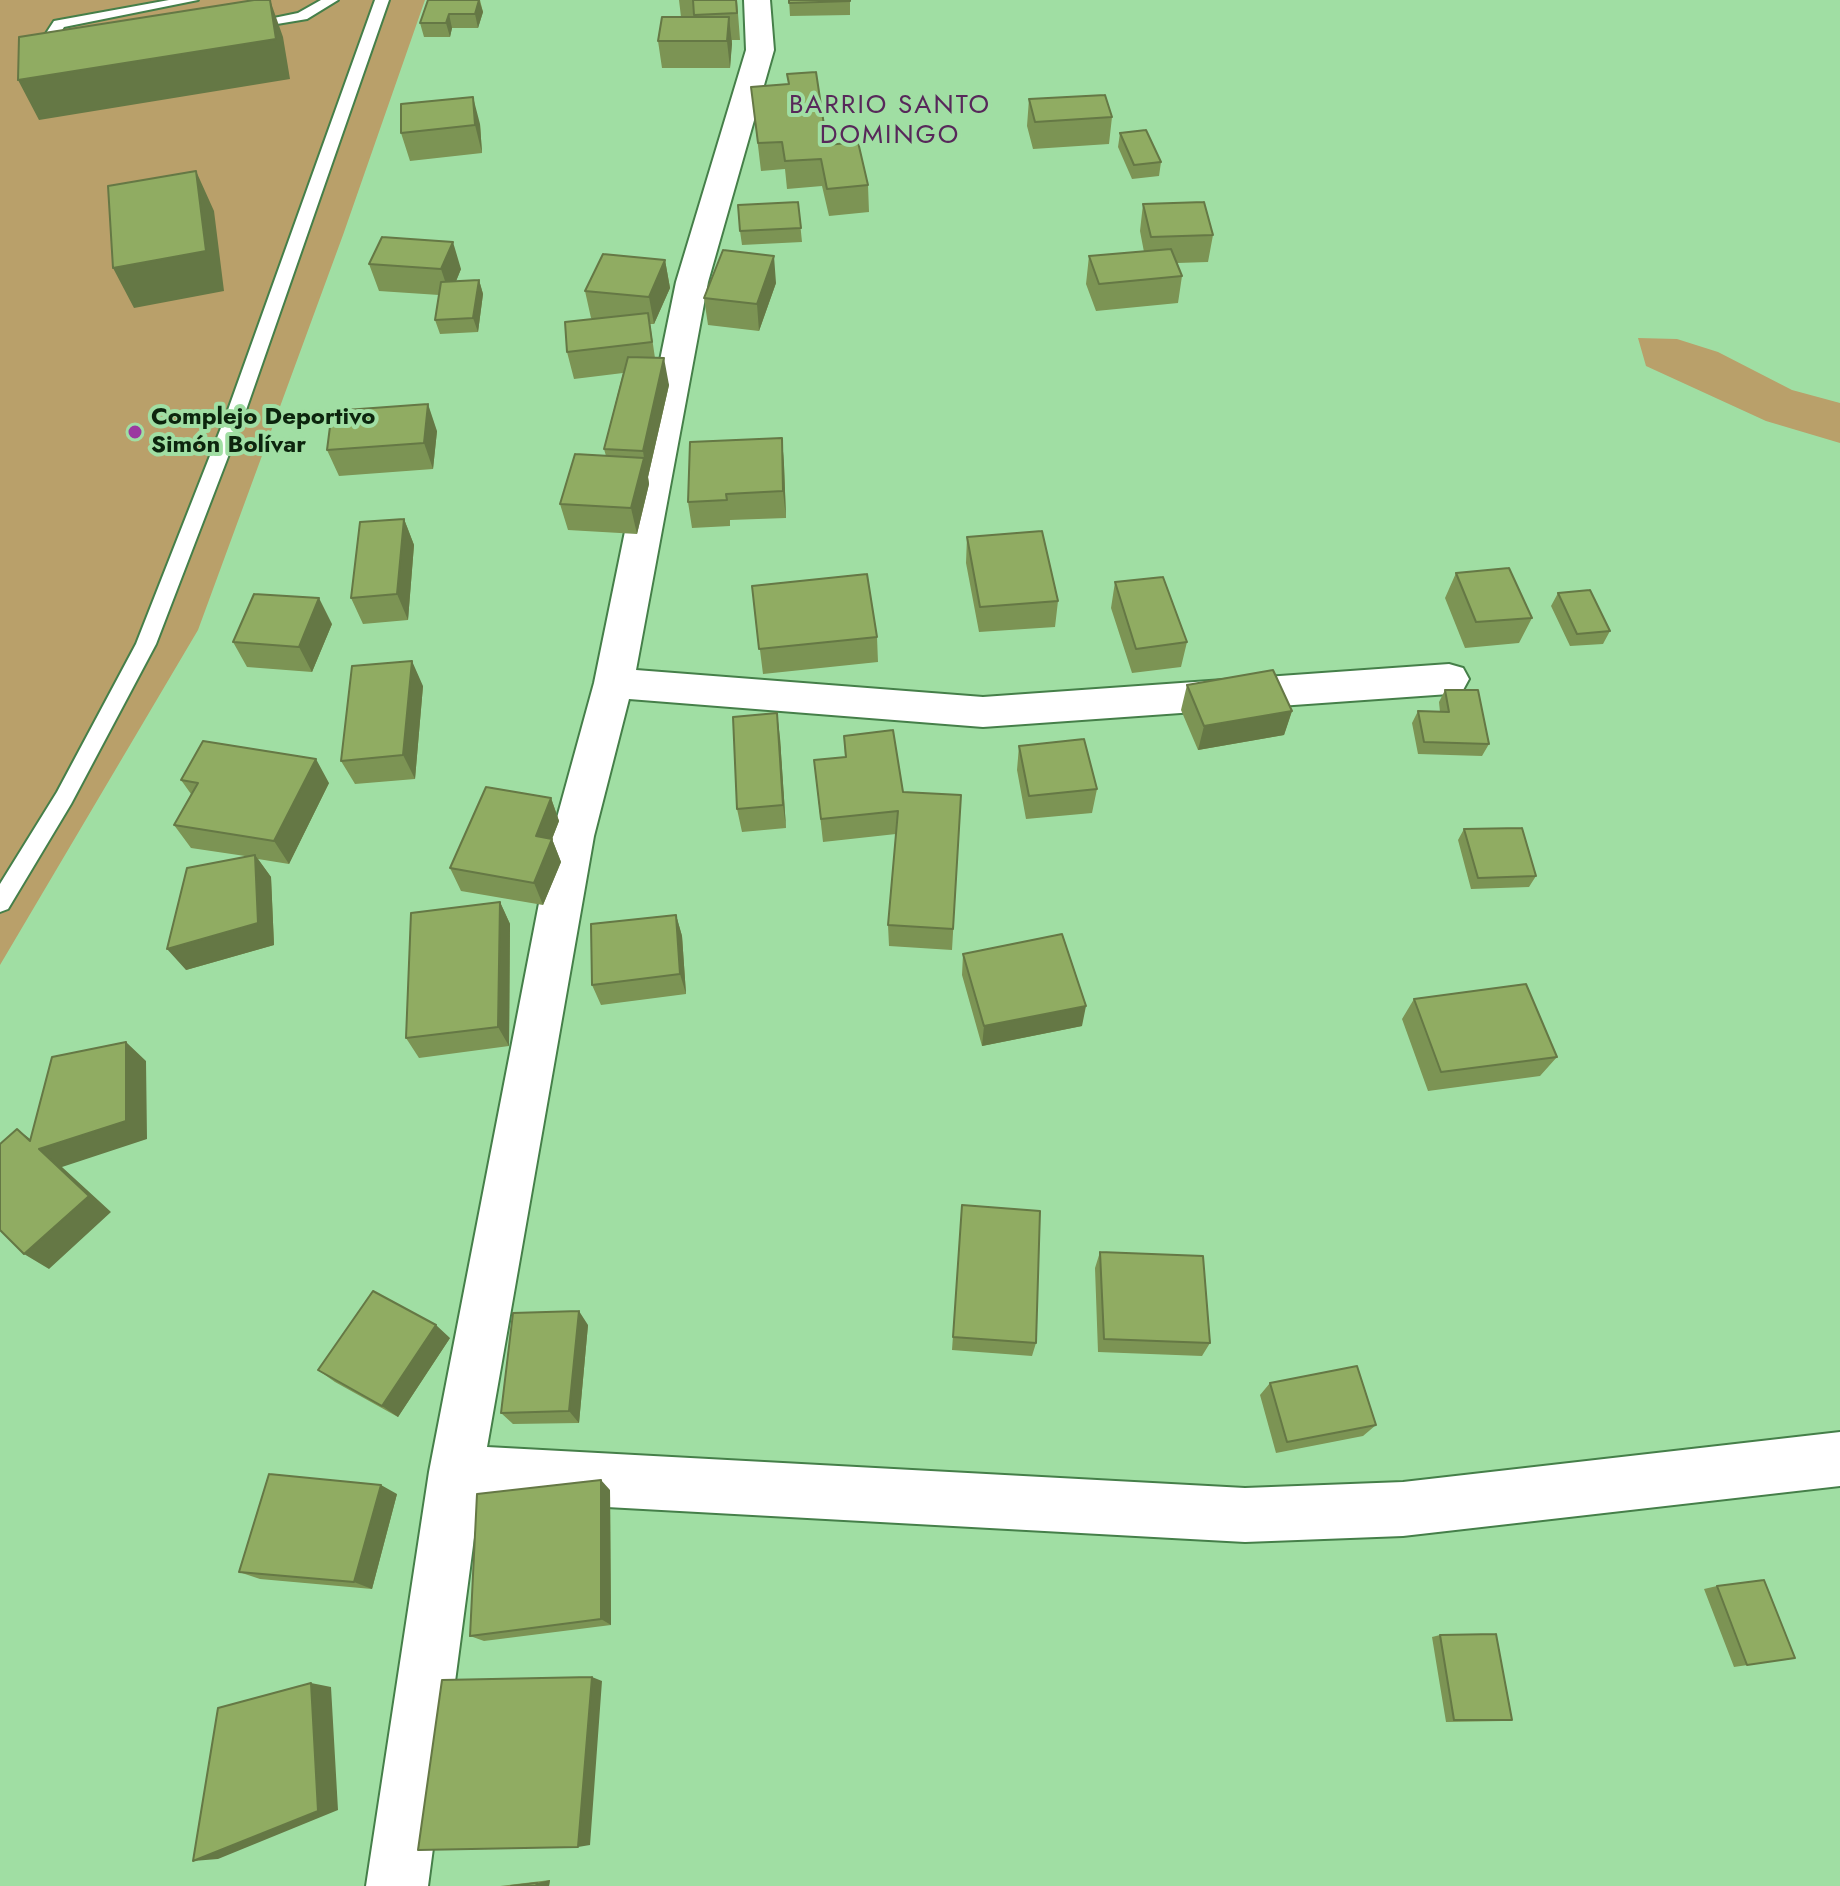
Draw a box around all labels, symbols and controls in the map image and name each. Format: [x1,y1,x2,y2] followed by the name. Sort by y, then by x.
[789,91,991,152] district label: BARRIO SANTO DOMINGO
[151,404,375,460] place label: Complejo Deportivo Simón Bolívar
[126,423,144,441] marker: Complejo Deportivo Simón Bolívar

